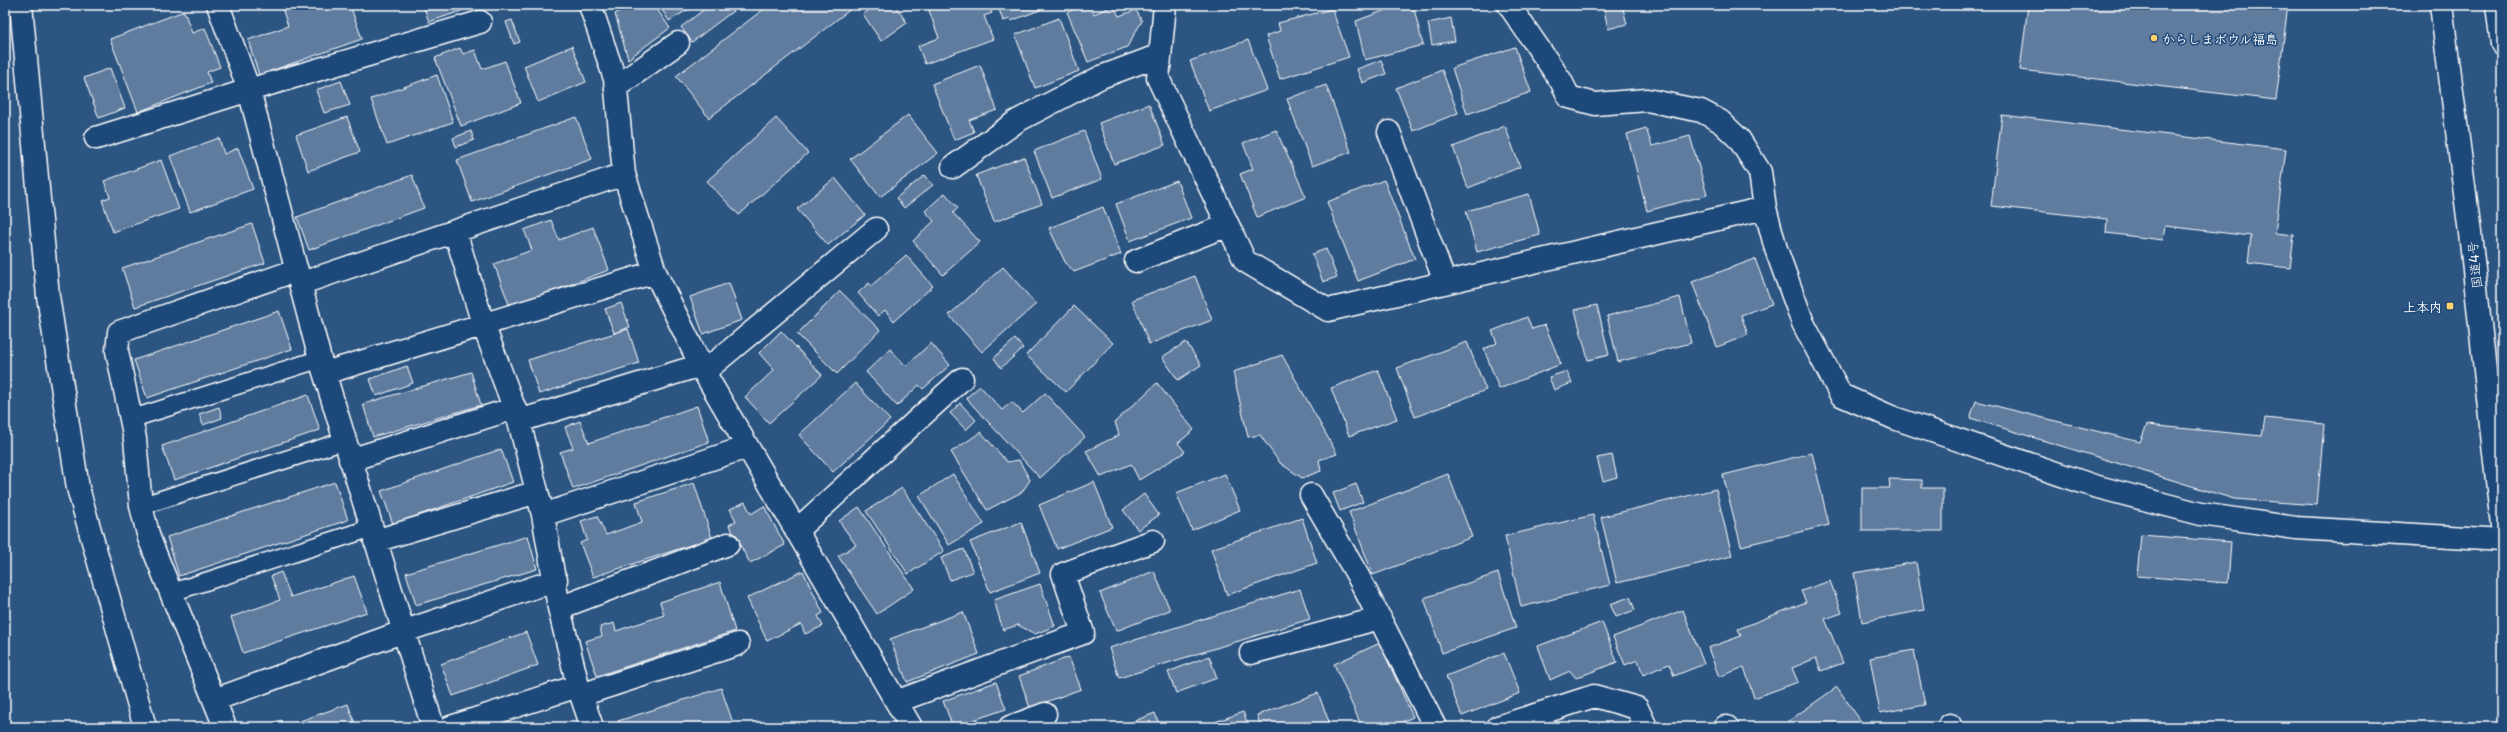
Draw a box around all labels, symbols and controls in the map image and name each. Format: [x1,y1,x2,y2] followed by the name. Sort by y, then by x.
[2162,29,2278,48] place label: からしまボウル福島
[2149,33,2159,43] marker: からしまボウル福島
[2462,240,2486,290] street label: 国道4号
[2403,297,2442,316] place label: 上本内
[2445,301,2455,311] marker: 上本内

